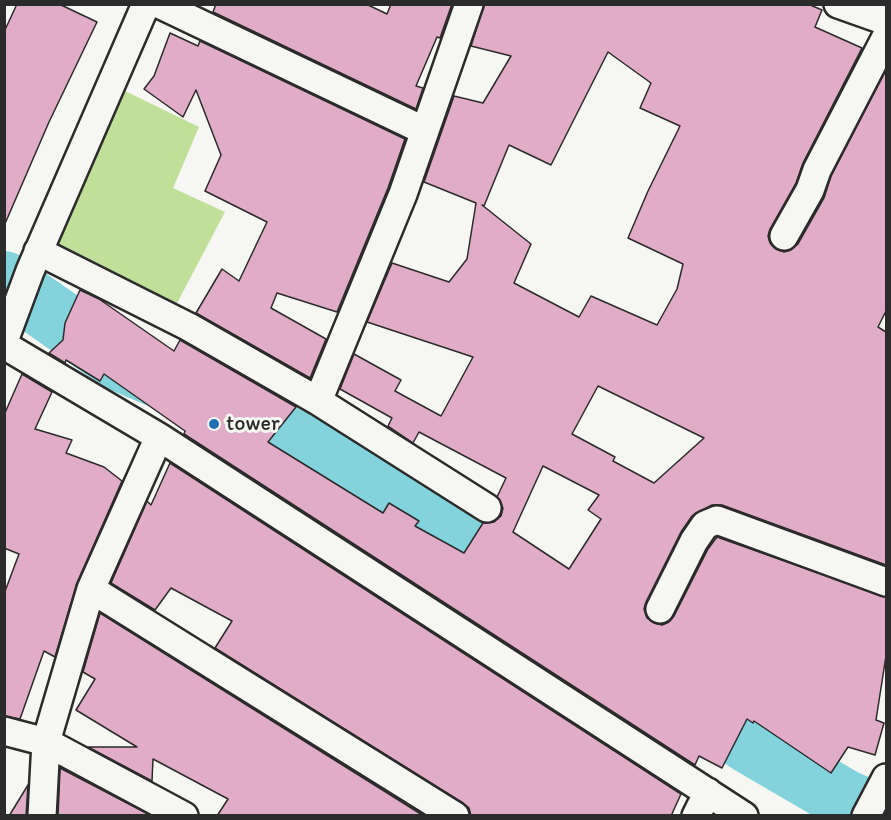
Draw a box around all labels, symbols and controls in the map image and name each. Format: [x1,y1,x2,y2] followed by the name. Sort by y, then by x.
[226,411,280,437] place label: tower
[207,417,221,431] marker: tower

